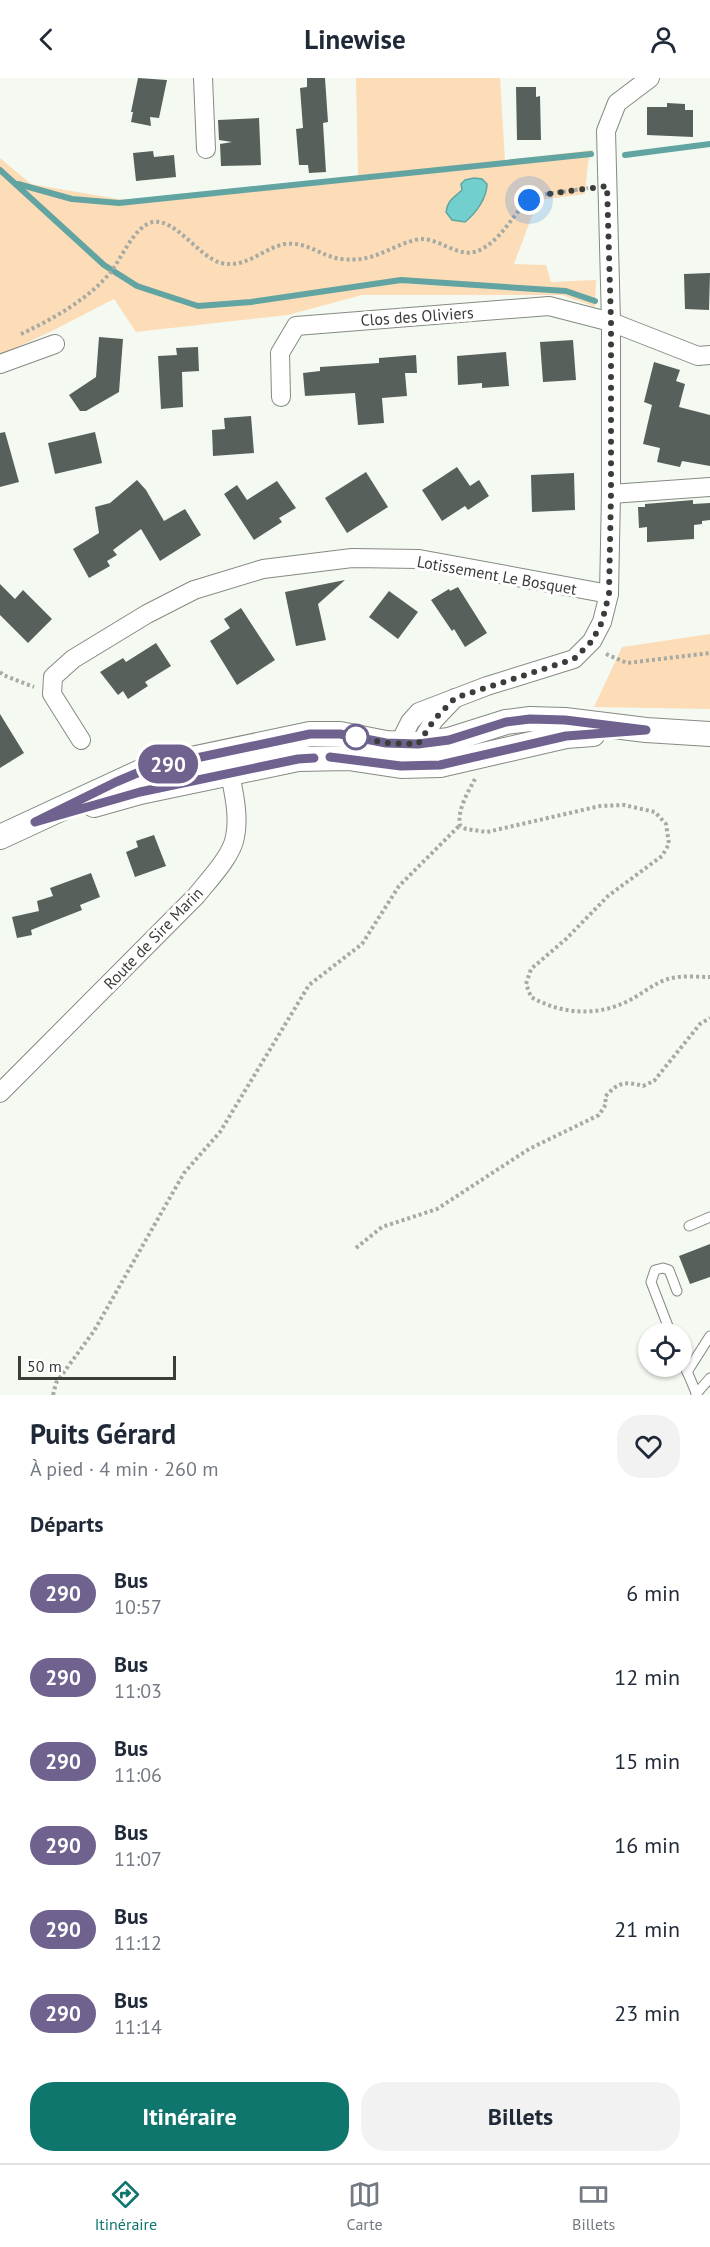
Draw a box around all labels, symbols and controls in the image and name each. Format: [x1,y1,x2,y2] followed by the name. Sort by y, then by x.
[304,22,406,56] text: Linewise
[30,23,63,56] icon: back
[647,23,680,56] icon: person
[514,185,544,215] your location
[360,302,474,330] street label: Clos des Oliviers
[416,551,579,599] street label: Lotissement Le Bosquet
[343,724,369,750] unlabelled marker
[134,744,202,784] line badge: 290
[150,751,186,778] text: 290
[99,883,207,993] street label: Route de Sire Marin
[638,1323,692,1377] map controls
[638,1323,692,1377] button: locate
[18,1353,176,1380] scale bar
[27,1356,62,1376] text: 50 m
[30,1415,176,1452] text: Puits Gérard
[617,1415,680,1478] button: heart
[30,1456,218,1482] text: À pied · 4 min · 260 m
[30,1510,104,1538] text: Départs
[114,1566,148,1594] text: Bus
[626,1579,680,1607] text: 6 min
[45,1580,81,1607] text: 290
[114,1594,162,1620] text: 10:57
[114,1650,148,1678] text: Bus
[614,1663,680,1691] text: 12 min
[45,1664,81,1691] text: 290
[114,1678,162,1704] text: 11:03
[114,1734,148,1762] text: Bus
[614,1747,680,1775] text: 15 min
[45,1748,81,1775] text: 290
[114,1762,162,1788] text: 11:06
[114,1818,148,1846] text: Bus
[614,1831,680,1859] text: 16 min
[45,1832,81,1859] text: 290
[114,1846,162,1872] text: 11:07
[114,1902,148,1930] text: Bus
[614,1915,680,1943] text: 21 min
[45,1916,81,1943] text: 290
[114,1930,162,1956] text: 11:12
[114,1986,148,2014] text: Bus
[614,1999,680,2027] text: 23 min
[45,2000,81,2027] text: 290
[114,2014,162,2040] text: 11:14
[30,2082,349,2151] button: Itinéraire
[361,2082,680,2151] button: Billets
[95,2178,157,2234] tab: Itinéraire
[347,2178,383,2234] tab: Carte
[572,2178,615,2234] tab: Billets

